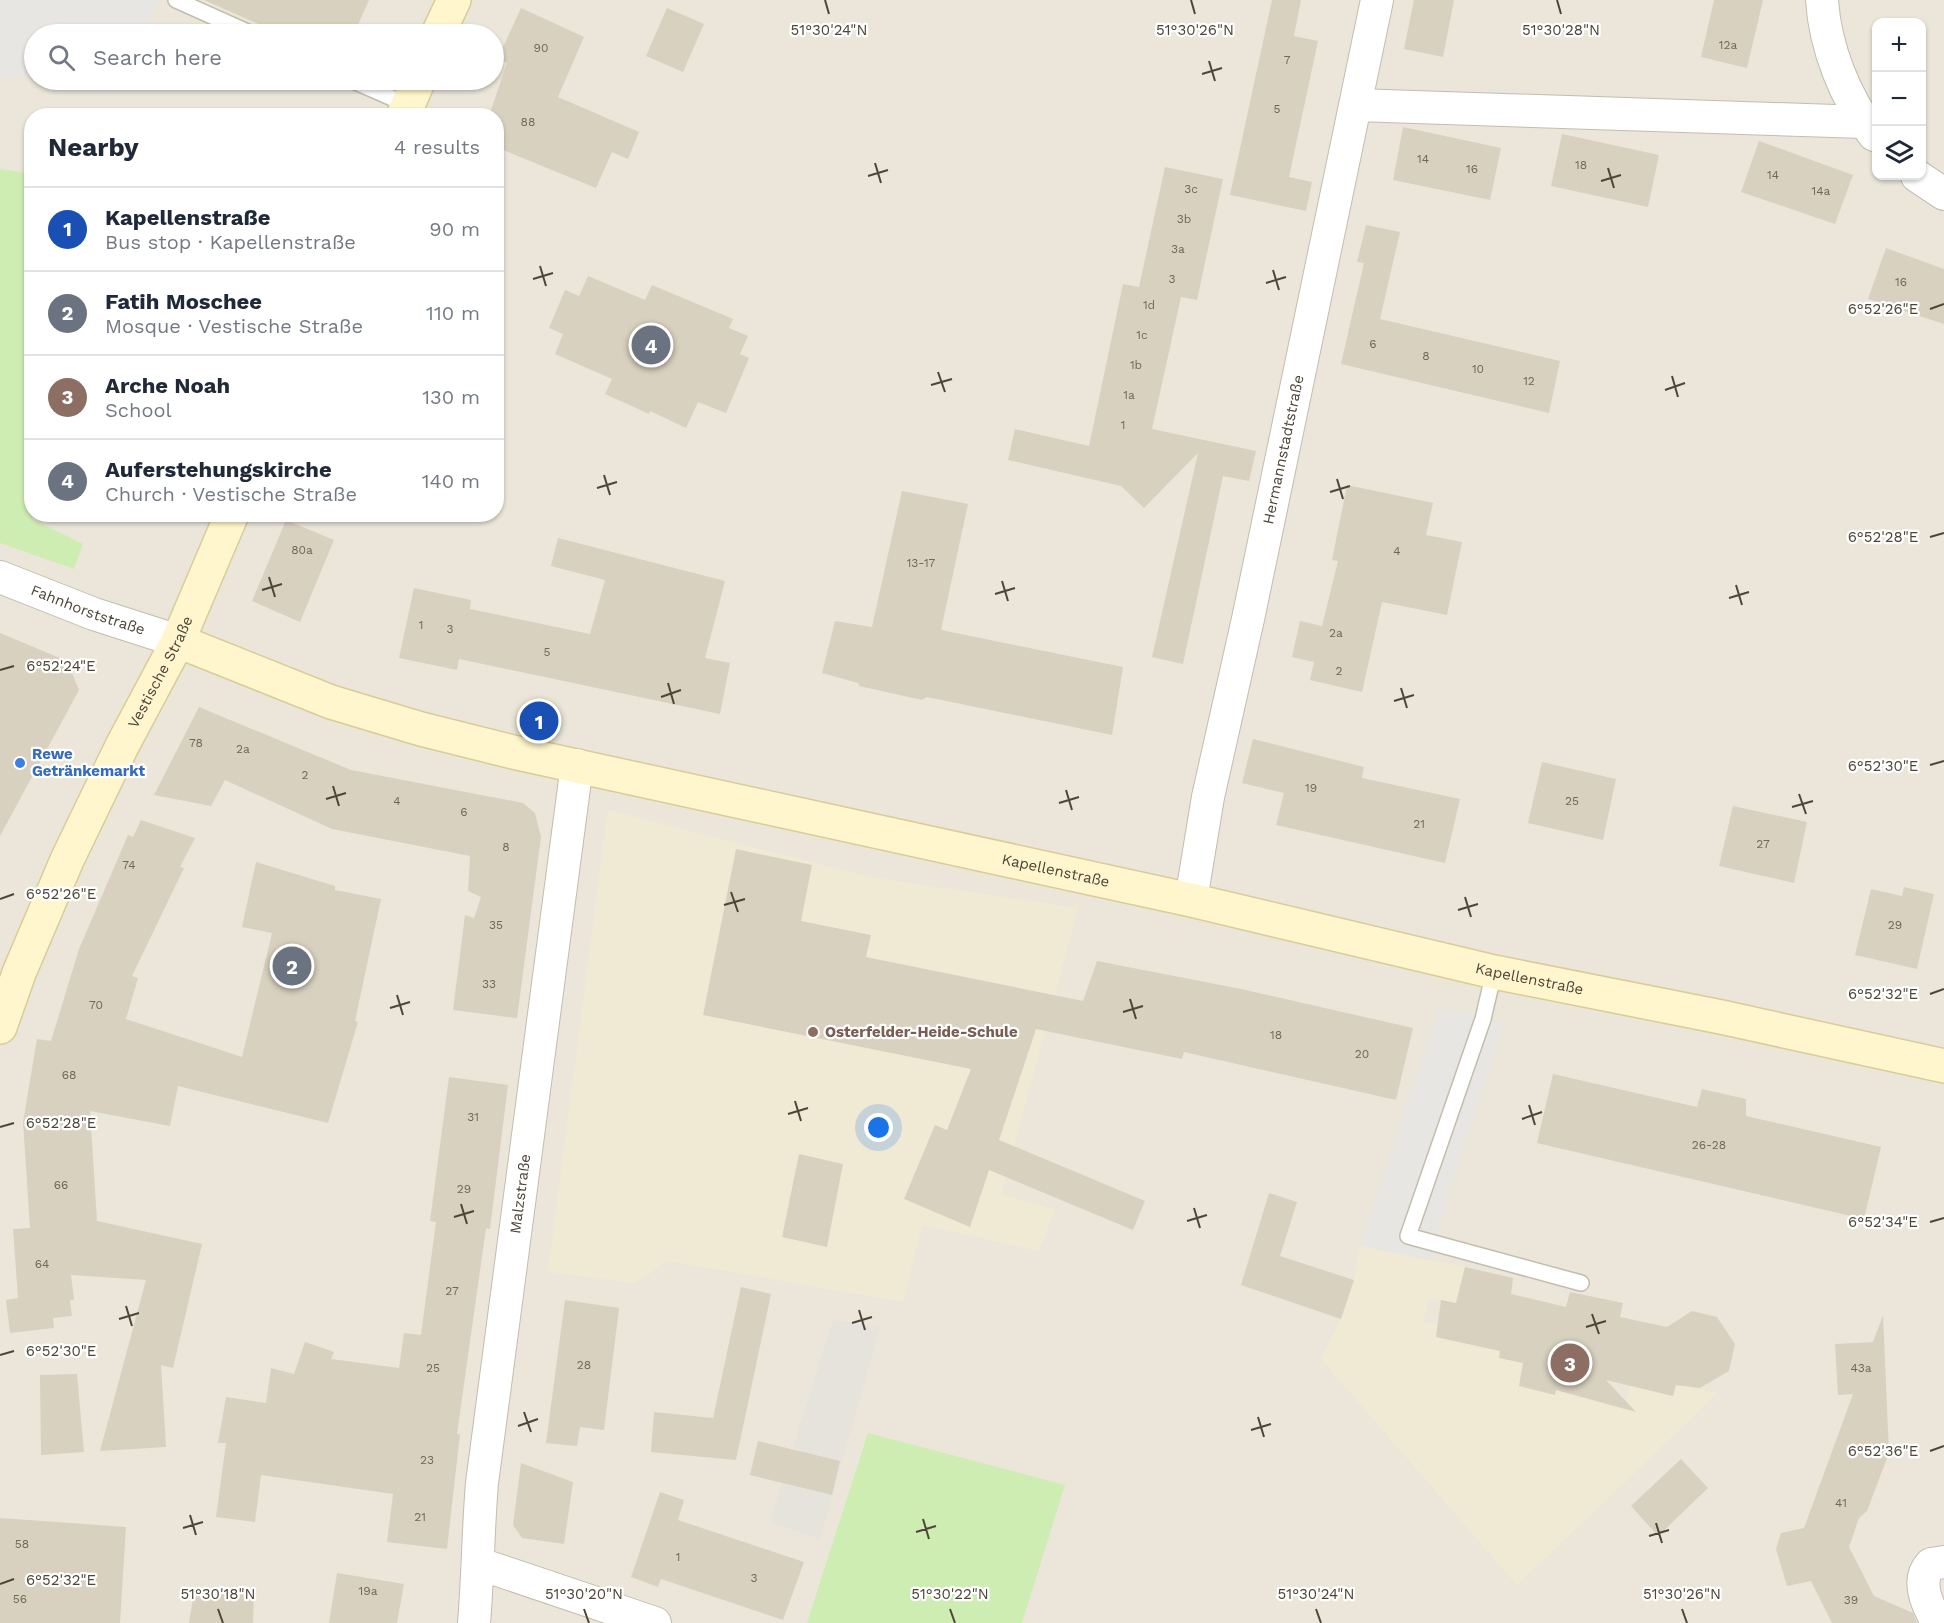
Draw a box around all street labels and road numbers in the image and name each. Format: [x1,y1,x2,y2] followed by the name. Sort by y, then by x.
[1259,373,1308,526] street label: Hermannstadtstraße
[28,581,147,639] street label: Fahnhorststraße
[124,613,197,731] street label: Vestische Straße
[1000,850,1111,891] street label: Kapellenstraße
[1474,959,1585,999] street label: Kapellenstraße
[506,1153,534,1235] street label: Malzstraße

